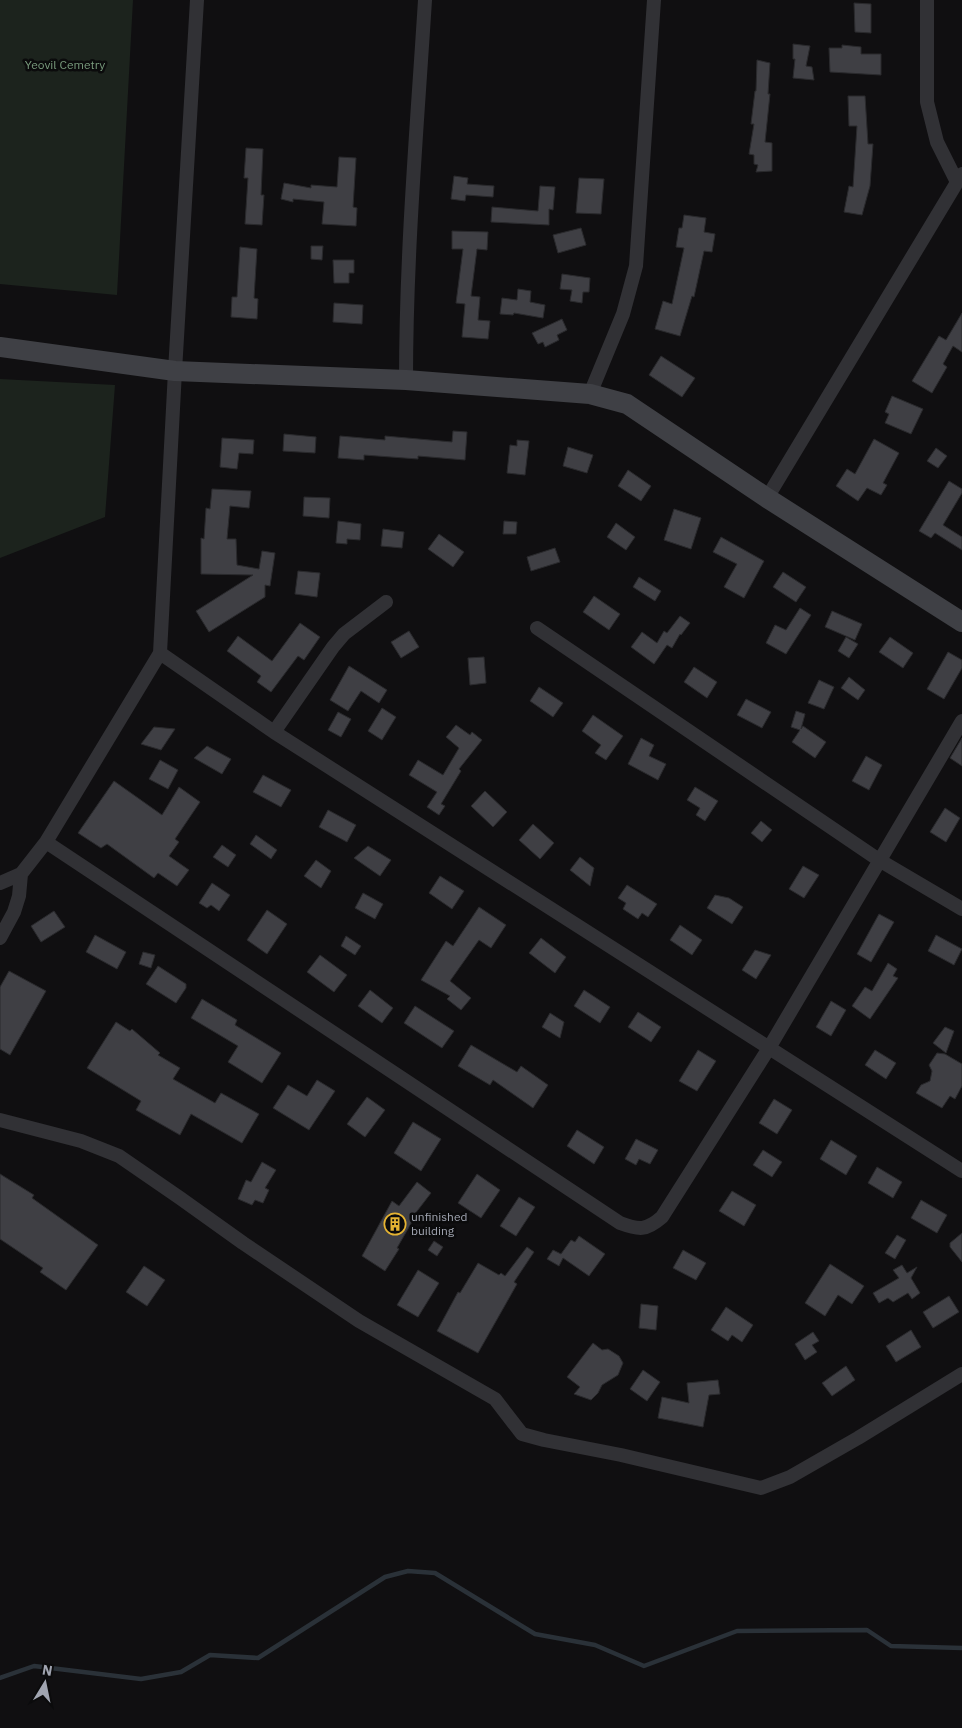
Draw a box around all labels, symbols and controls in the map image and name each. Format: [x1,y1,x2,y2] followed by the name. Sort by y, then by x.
[25,57,105,72] park label: Yeovil Cemetry
[411,1209,467,1238] place label: unfinished building
[383,1212,407,1236] building icon: unfinished building
[20,1658,70,1708] north arrow
[41,1660,54,1680] text: N

